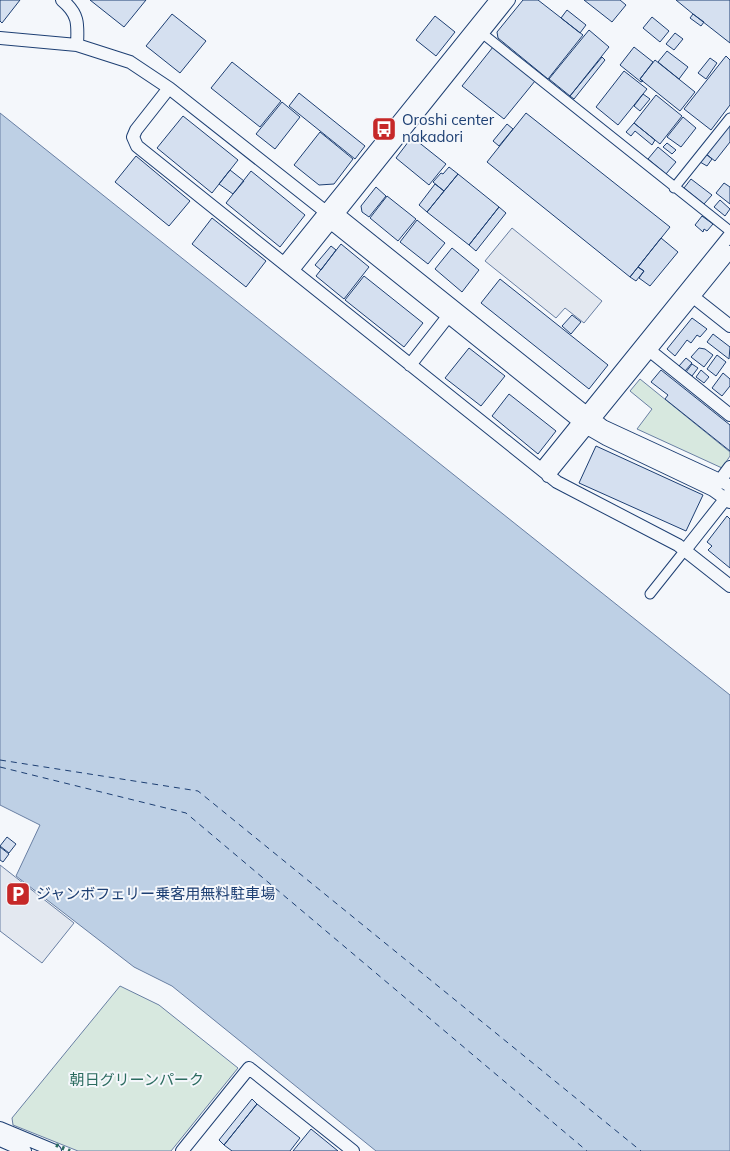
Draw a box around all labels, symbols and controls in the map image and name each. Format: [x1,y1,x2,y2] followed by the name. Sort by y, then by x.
[402,110,495,146] place label: Oroshi center nakadori
[371,116,397,142] bus stop icon: Oroshi center nakadori
[5,881,31,907] parking icon: ジャンボフェリー乗客用無料駐車場
[36,884,275,903] place label: ジャンボフェリー乗客用無料駐車場
[70,1070,204,1089] park label: 朝日グリーンパーク

